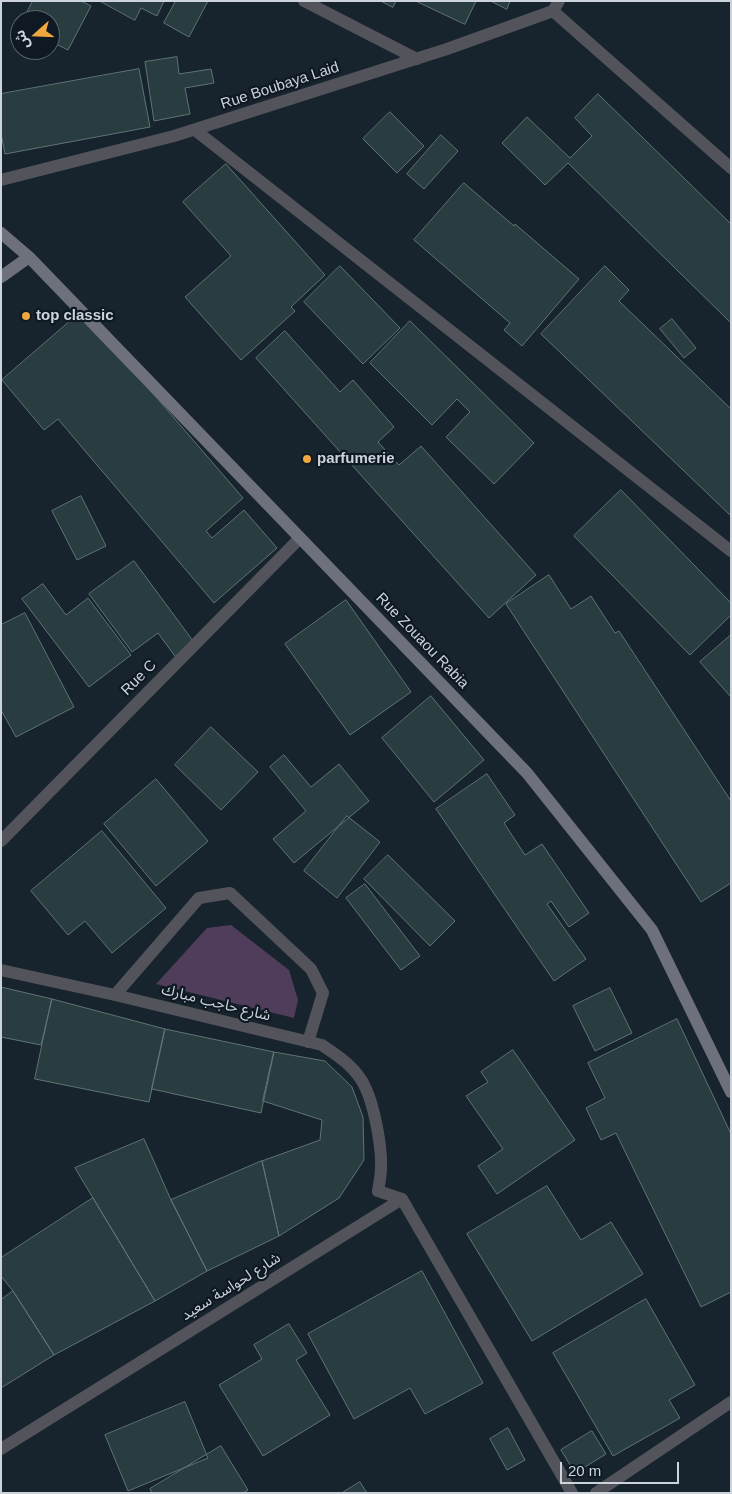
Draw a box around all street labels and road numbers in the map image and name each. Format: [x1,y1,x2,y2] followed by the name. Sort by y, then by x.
[219,58,341,114] street label: Rue Boubaya Laid
[372,589,472,693] street label: Rue Zouaou Rabia
[118,657,160,699] street label: Rue C
[160,981,272,1025] street label: شارع حاجب مبارك
[178,1249,284,1325] street label: شارع لحواسة سعيد

